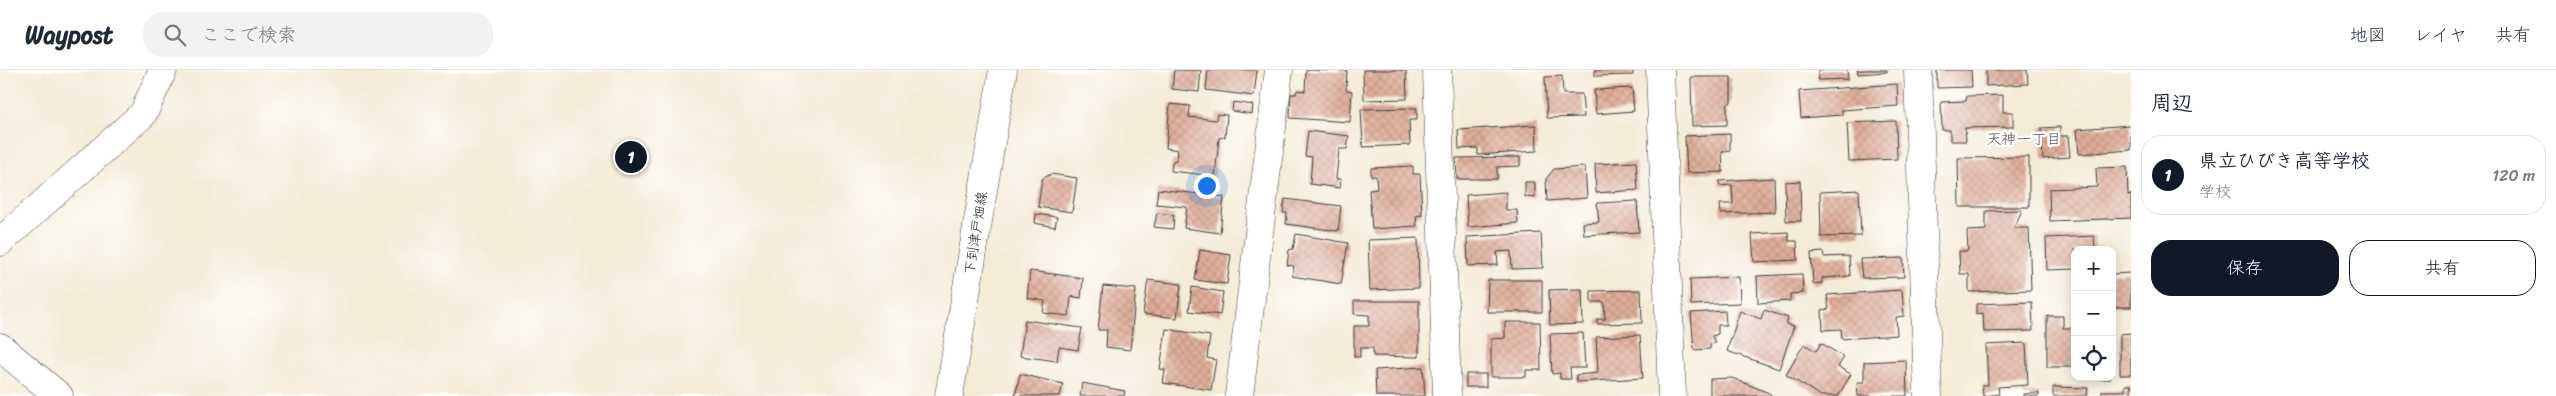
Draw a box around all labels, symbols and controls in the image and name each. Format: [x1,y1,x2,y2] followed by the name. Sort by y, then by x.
[143,12,493,57] search box
[25,14,113,56] text: Waypost
[201,18,296,51] text: ここで検索
[2350,19,2386,51] text: 地図
[2414,19,2467,51] text: レイヤ
[2495,19,2531,51] text: 共有
[161,21,189,49] icon: search
[2151,84,2193,122] text: 周辺
[1986,126,2062,152] district label: 天神一丁目
[615,138,647,176] pin: 1
[2199,144,2370,177] text: 県立ひびき高等学校
[2165,161,2171,190] text: 1
[2492,161,2535,190] text: 120 m
[1194,173,1220,199] your location
[2199,177,2231,206] text: 学校
[957,190,995,276] street label: 下到津戸畑線
[2151,240,2339,296] button: 保存
[2349,240,2536,296] button: 共有
[2071,246,2116,381] map controls
[2071,246,2116,291] button: +
[2071,291,2116,336] button: −
[2071,336,2116,381] button: locate

